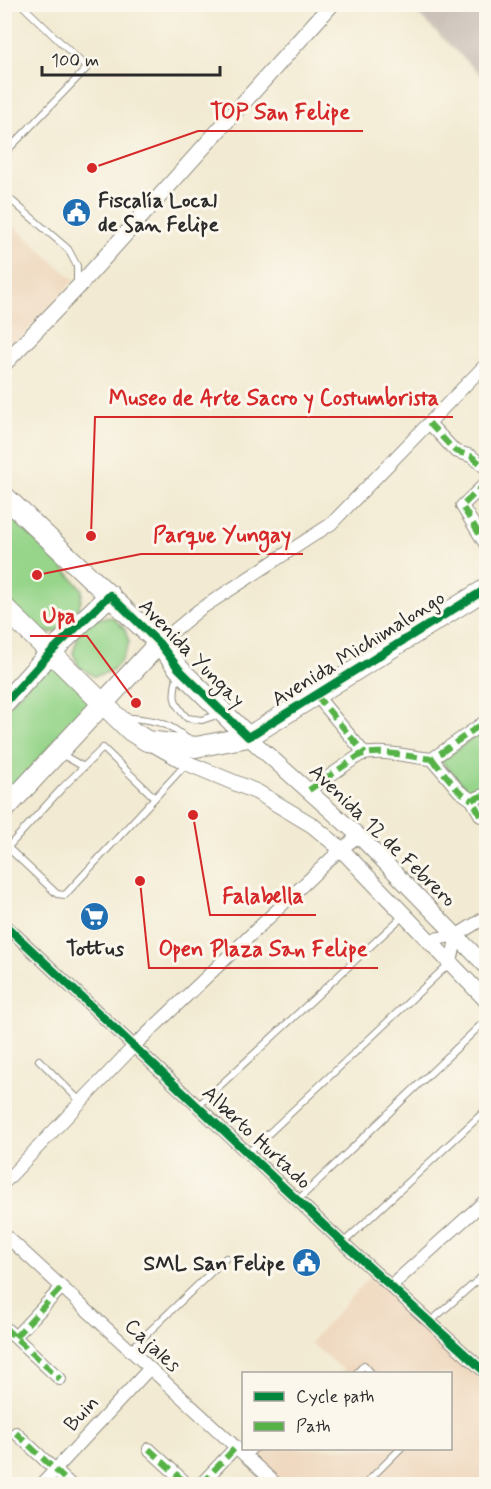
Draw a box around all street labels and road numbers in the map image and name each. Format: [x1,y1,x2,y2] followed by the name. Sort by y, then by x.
[266,584,451,714] street label: Avenida Michimalongo
[131,593,251,715] street label: Avenida Yungay
[303,758,462,913] street label: Avenida 12 de Febrero
[195,1080,317,1196] street label: Alberto Hurtado
[118,1312,187,1379] street label: Cajales
[58,1389,106,1438] street label: Buin

